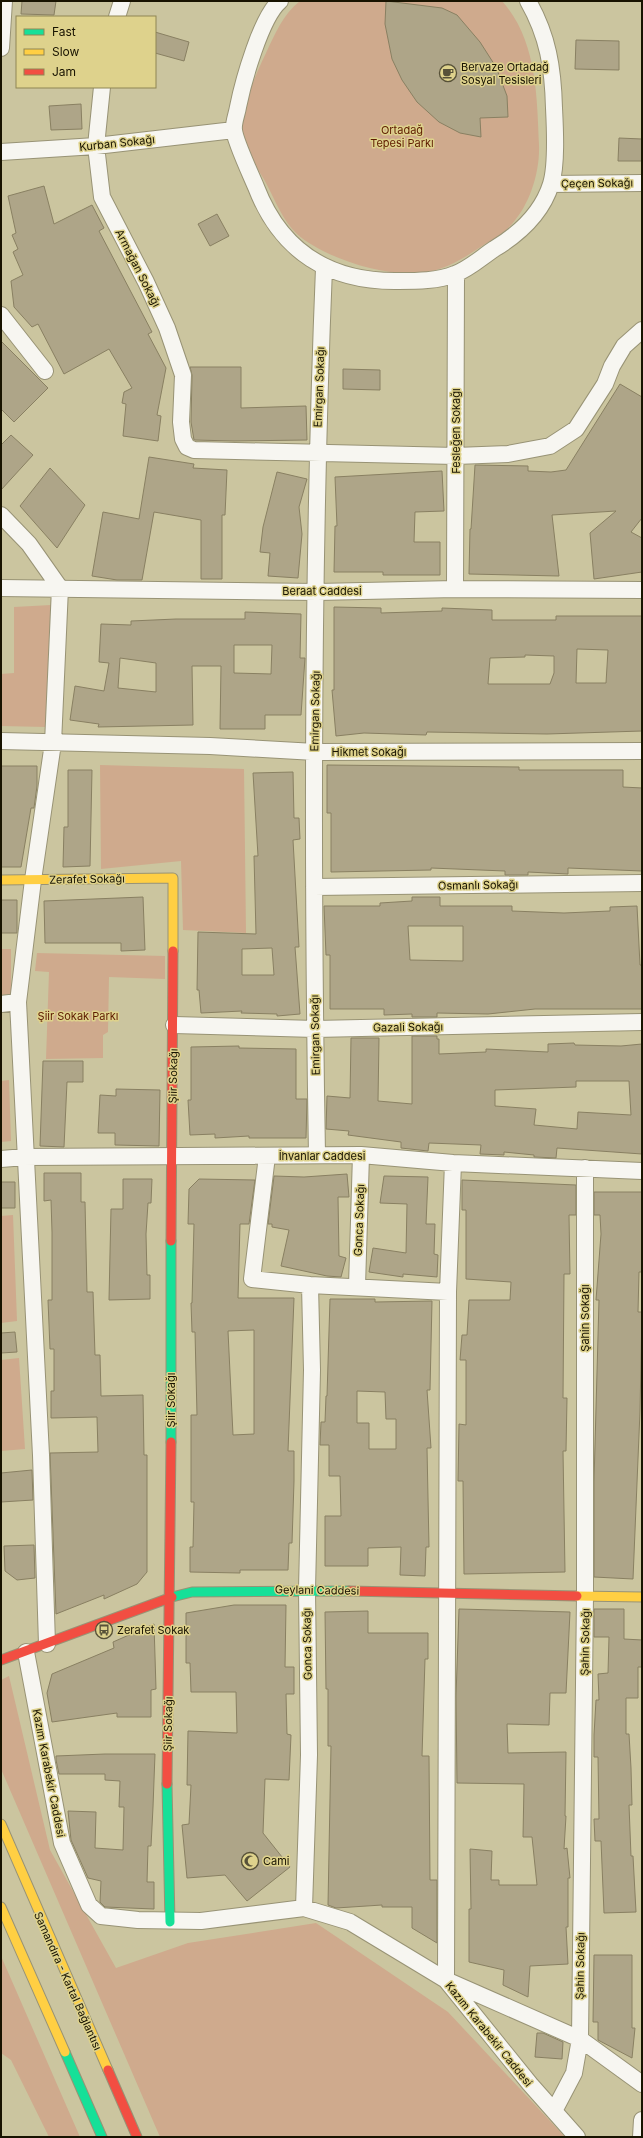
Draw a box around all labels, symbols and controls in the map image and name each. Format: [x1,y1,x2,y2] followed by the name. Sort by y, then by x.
[16,16,156,88] legend
[52,24,76,39] text: Fast
[52,44,80,59] text: Slow
[461,60,549,87] place label: Bervaze Ortadağ Sosyal Tesisleri
[438,63,458,83] cafe icon: Bervaze Ortadağ Sosyal Tesisleri
[52,64,76,79] text: Jam
[370,123,434,150] park label: Ortadağ Tepesi Parkı
[79,132,155,154] street label: Kurban Sokağı
[561,175,633,191] street label: Çeçen Sokağı
[112,227,164,309] street label: Armağan Sokağı
[311,346,327,428] street label: Emirgan Sokağı
[449,388,463,474] street label: Fesleğen Sokağı
[282,584,362,598] street label: Beraat Caddesi
[307,671,323,751] street label: Emirgan Sokağı
[332,745,406,759] street label: Hikmet Sokağı
[49,871,125,887] street label: Zerafet Sokağı
[438,877,518,893] street label: Osmanlı Sokağı
[307,995,323,1075] street label: Emirgan Sokağı
[38,1009,118,1023] park label: Şiir Sokak Parkı
[373,1019,443,1035] street label: Gazali Sokağı
[166,1048,180,1104] street label: Şiir Sokağı
[279,1149,365,1163] street label: İhvanlar Caddesi
[351,1184,367,1256] street label: Gonca Sokağı
[578,1284,592,1352] street label: Şahin Sokağı
[164,1373,178,1427] street label: Şiir Sokağı
[275,1582,359,1598] street label: Geylani Caddesi
[299,1608,315,1680] street label: Gonca Sokağı
[577,1608,593,1676] street label: Şahin Sokağı
[94,1620,114,1640] bus stop icon: Zerafet Sokak
[117,1623,189,1637] place label: Zerafet Sokak
[161,1696,175,1752] street label: Şiir Sokağı
[30,1708,68,1838] street label: Kazım Karabekir Caddesi
[240,1851,260,1871] mosque icon: Cami
[263,1854,290,1868] place label: Cami
[31,1910,105,2052] street label: Samandıra - Kartal Bağlantısı
[572,1932,588,2000] street label: Şahin Sokağı
[442,1979,536,2089] street label: Kazım Karabekir Caddesi

